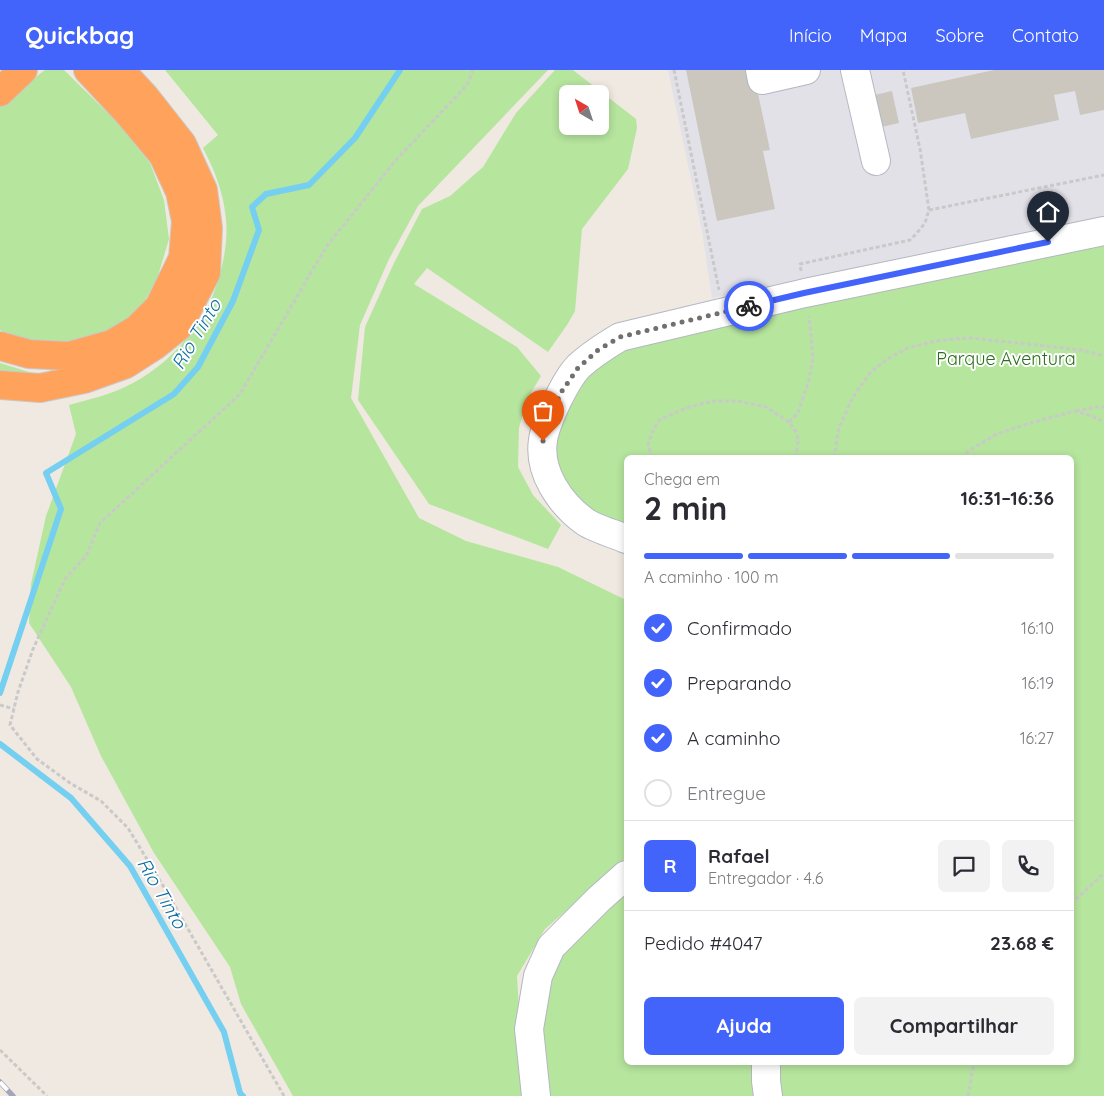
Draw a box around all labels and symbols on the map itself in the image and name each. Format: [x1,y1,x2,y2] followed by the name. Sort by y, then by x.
[559,85,609,135] north arrow
[1027,191,1069,242] pin
[724,281,774,331] courier
[166,293,227,374] water label: Rio Tinto
[936,347,1076,370] park label: Parque Aventura
[522,390,564,441] pin
[132,853,193,934] water label: Rio Tinto

